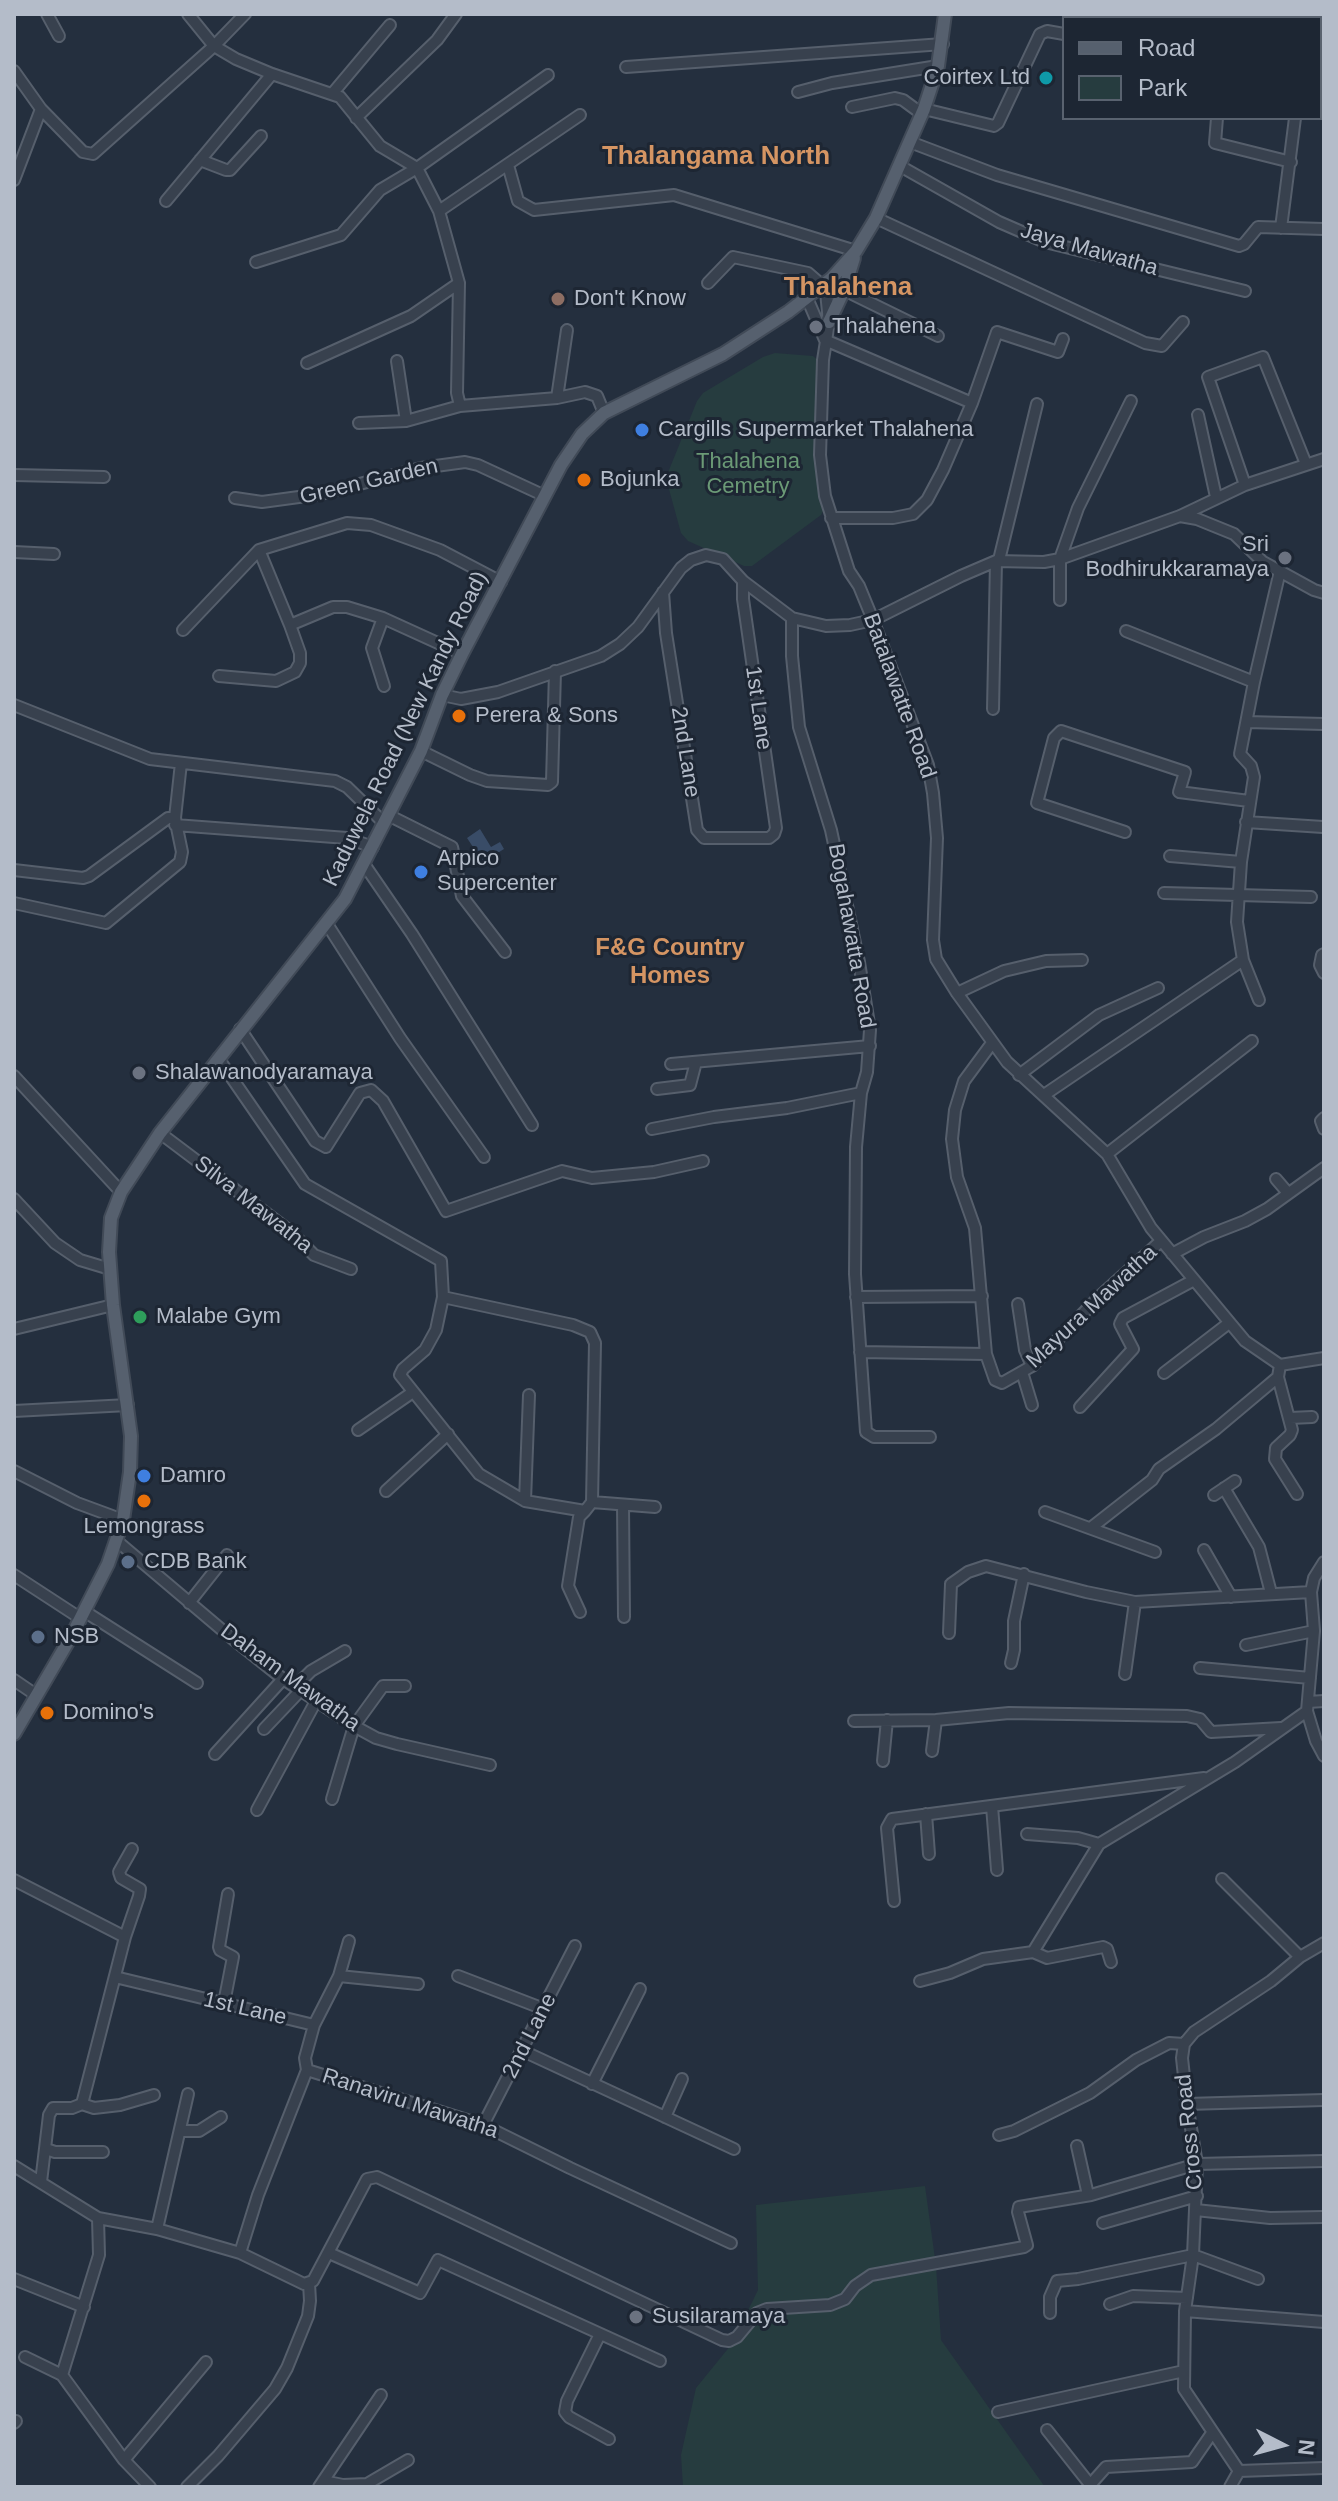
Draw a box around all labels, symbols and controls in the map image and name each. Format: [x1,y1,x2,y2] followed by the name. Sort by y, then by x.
[1062,16,1322,120] legend
[1138,34,1195,61] text: Road
[924,65,1030,91] place label: Coirtex Ltd
[1037,69,1055,87] marker: Coirtex Ltd
[1138,74,1187,101] text: Park
[602,141,830,173] district label: Thalangama North
[1017,218,1161,282] street label: Jaya Mawatha
[784,272,912,304] district label: Thalahena
[574,286,686,312] place label: Don't Know
[549,290,567,308] marker: Don't Know
[832,314,936,340] place label: Thalahena
[807,318,825,336] marker: Thalahena
[658,417,973,443] place label: Cargills Supermarket Thalahena
[633,421,651,439] marker: Cargills Supermarket Thalahena
[696,449,800,500] park label: Thalahena Cemetry
[298,453,440,511] street label: Green Garden
[600,467,680,493] place label: Bojunka
[575,471,593,489] marker: Bojunka
[1086,532,1269,584] place label: Sri Bodhirukkaramaya
[1276,549,1294,567] marker: Sri Bodhirukkaramaya
[318,567,494,891] street label: Kaduwela Road (New Kandy Road)
[857,610,941,782] street label: Batalawatte Road
[739,664,777,752] street label: 1st Lane
[475,703,618,729] place label: Perera & Sons
[665,705,705,799] street label: 2nd Lane
[450,707,468,725] marker: Perera & Sons
[822,842,880,1030] street label: Bogahawatta Road
[437,846,557,898] place label: Arpico Supercenter
[412,863,430,881] marker: Arpico Supercenter
[595,934,745,990] district label: F&G Country Homes
[155,1060,373,1086] place label: Shalawanodyaramaya
[130,1064,148,1082] marker: Shalawanodyaramaya
[189,1151,317,1259] street label: Silva Mawatha
[1021,1240,1163,1374] street label: Mayura Mawatha
[156,1304,281,1330] place label: Malabe Gym
[131,1308,149,1326] marker: Malabe Gym
[160,1463,226,1489] place label: Damro
[135,1467,153,1485] marker: Damro
[135,1492,153,1510] marker: Lemongrass
[83,1514,205,1540] place label: Lemongrass
[144,1549,247,1575] place label: CDB Bank
[119,1553,137,1571] marker: CDB Bank
[215,1618,365,1738] street label: Daham Mawatha
[54,1624,99,1650] place label: NSB
[29,1628,47,1646] marker: NSB
[63,1700,154,1726] place label: Domino's
[38,1704,56,1722] marker: Domino's
[201,1987,289,2031] street label: 1st Lane
[497,1989,563,2083] street label: 2nd Lane
[319,2063,501,2145] street label: Ranaviru Mawatha
[1171,2073,1209,2191] street label: Cross Road
[652,2304,785,2330] place label: Susilaramaya
[627,2308,645,2326] marker: Susilaramaya
[1242,2405,1322,2485] north arrow
[1293,2438,1320,2457] text: N

